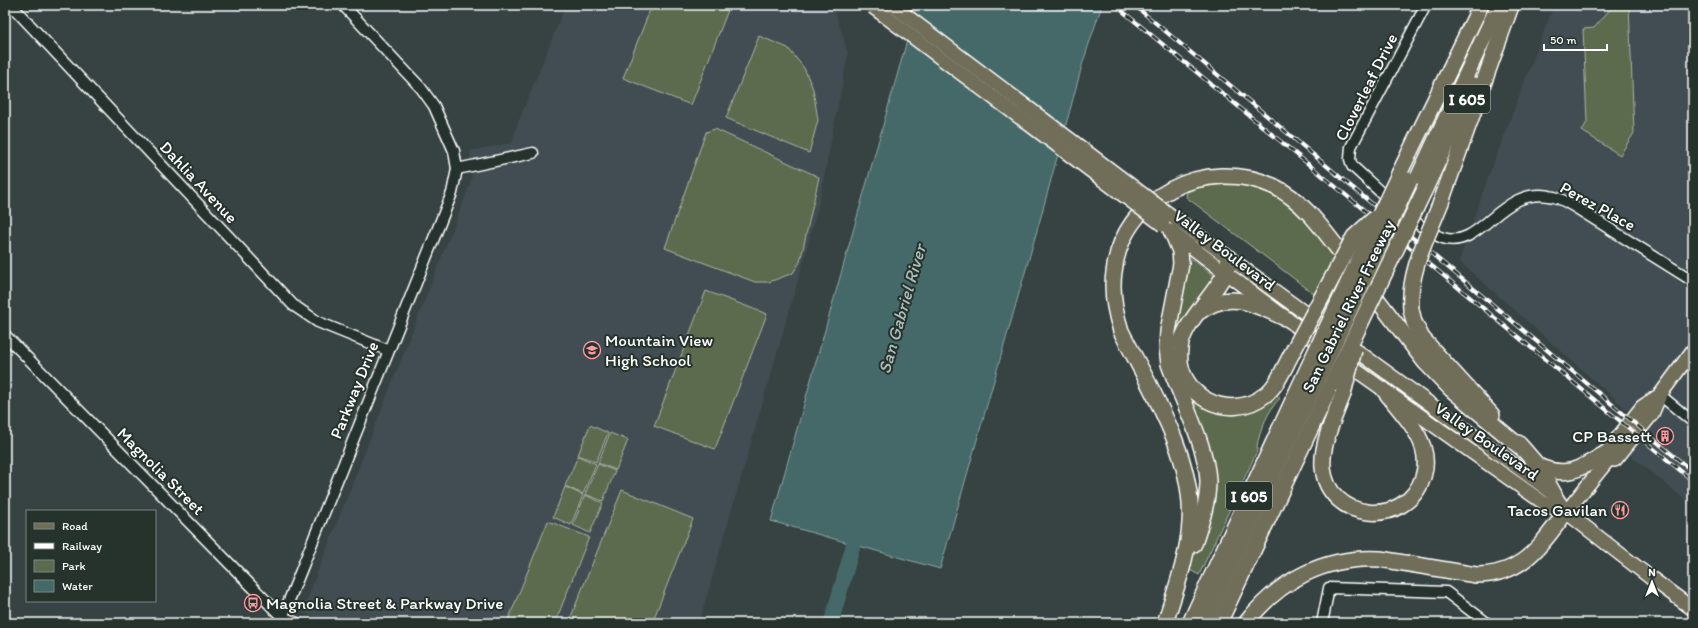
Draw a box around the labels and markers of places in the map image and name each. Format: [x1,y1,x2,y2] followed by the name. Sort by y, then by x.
[605,330,714,370] place label: Mountain View High School
[582,340,602,360] school or university icon: Mountain View High School
[1572,426,1652,446] place label: CP Bassett
[1655,426,1675,446] building icon: CP Bassett
[1507,500,1607,520] place label: Tacos Gavilan
[1610,500,1630,520] restaurant icon: Tacos Gavilan
[243,593,263,613] bus stop icon: Magnolia Street & Parkway Drive
[266,593,503,613] place label: Magnolia Street & Parkway Drive

